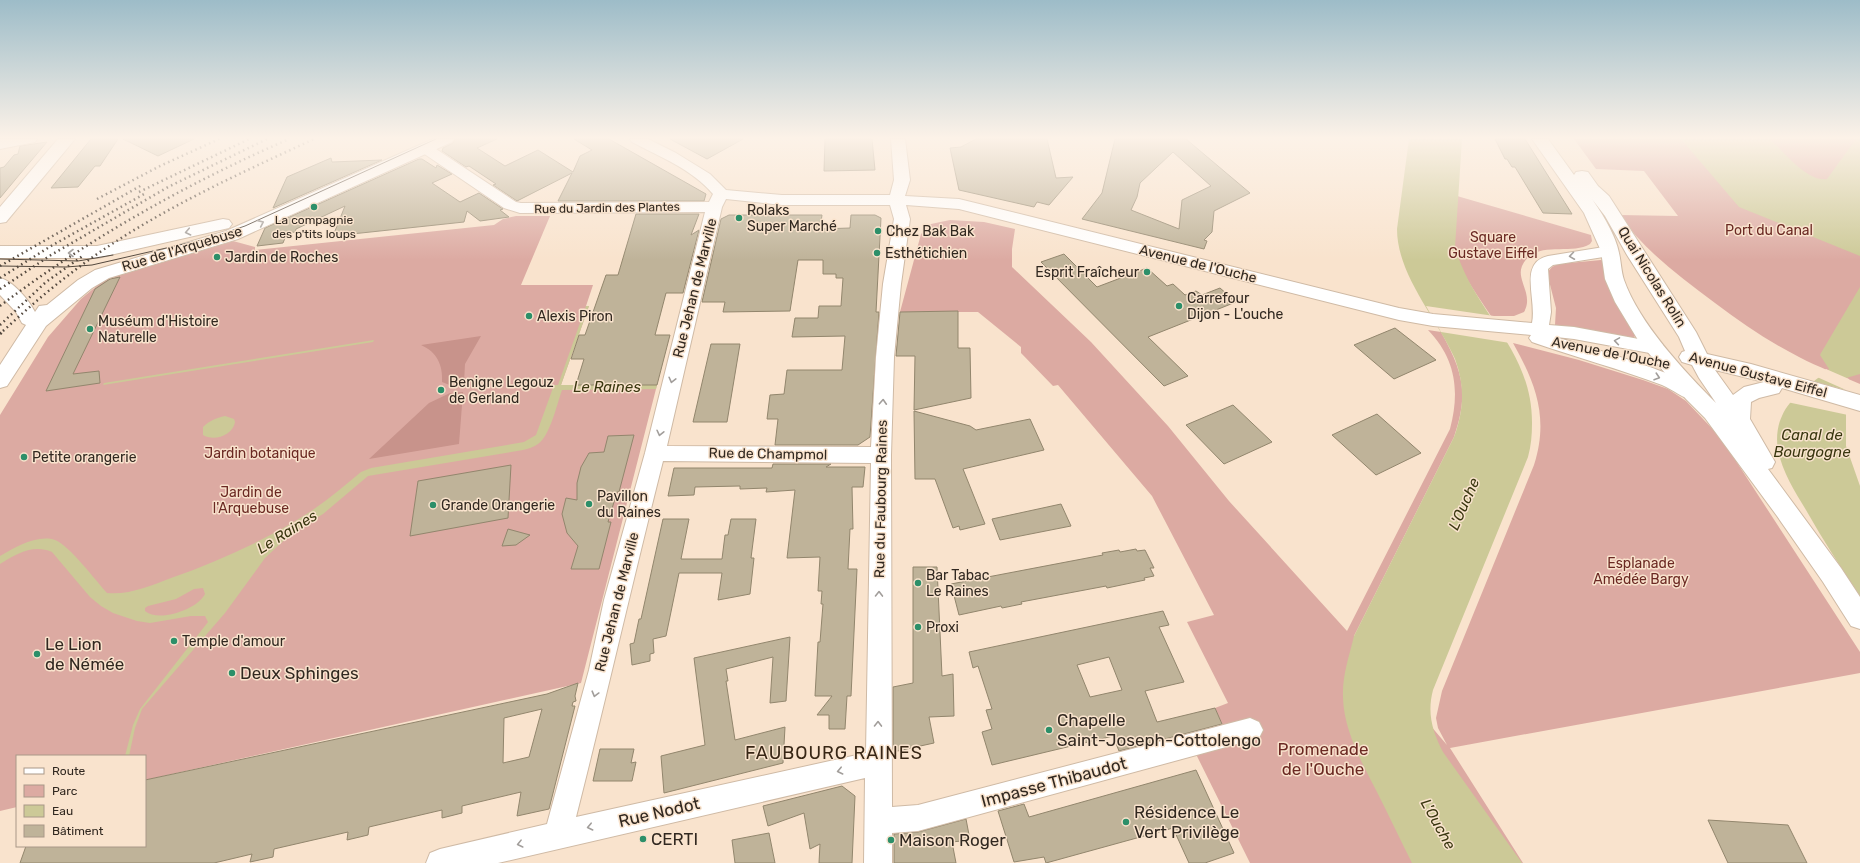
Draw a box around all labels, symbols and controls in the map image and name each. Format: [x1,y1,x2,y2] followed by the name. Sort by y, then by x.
[534,200,680,216] street label: Rue du Jardin des Plantes
[309,202,319,212] marker: La compagnie des p'tits loups
[747,202,837,235] place label: Rolaks Super Marché
[272,213,356,241] place label: La compagnie des p'tits loups
[734,213,744,223] marker: Rolaks Super Marché
[669,216,721,360] street label: Rue Jehan de Marville
[257,220,265,228] one-way arrow
[1725,222,1813,239] park label: Port du Canal
[120,223,244,275] street label: Rue de l'Arquebuse
[886,223,975,240] place label: Chez Bak Bak
[1614,224,1690,330] street label: Quai Nicolas Rolin
[873,226,883,236] marker: Chez Bak Bak
[185,228,191,236] one-way arrow
[1448,229,1538,262] park label: Square Gustave Eiffel
[1137,241,1259,287] street label: Avenue de l'Ouche
[885,245,967,262] place label: Esthétichien
[872,248,882,258] marker: Esthétichien
[68,249,74,257] one-way arrow
[225,249,338,266] place label: Jardin de Roches
[1569,251,1575,260] one-way arrow
[212,252,222,262] marker: Jardin de Roches
[1035,264,1140,281] place label: Esprit Fraîcheur
[1142,267,1152,277] marker: Esprit Fraîcheur
[1187,290,1284,323] place label: Carrefour Dijon - L'ouche
[1174,301,1184,311] marker: Carrefour Dijon - L'ouche
[537,308,613,325] place label: Alexis Piron
[524,311,534,321] marker: Alexis Piron
[98,313,219,346] place label: Muséum d'Histoire Naturelle
[85,324,95,334] marker: Muséum d'Histoire Naturelle
[1550,333,1672,373] street label: Avenue de l'Ouche
[1614,337,1620,345] one-way arrow
[1687,348,1829,402] street label: Avenue Gustave Eiffel
[1653,372,1660,381] one-way arrow
[449,374,554,407] place label: Benigne Legouz de Gerland
[668,377,677,384] one-way arrow
[573,378,641,396] water label: Le Raines
[436,385,446,395] marker: Benigne Legouz de Gerland
[879,399,887,405] one-way arrow
[871,420,891,578] street label: Rue du Faubourg Raines
[1773,426,1851,461] water label: Canal de Bourgogne
[656,430,664,436] one-way arrow
[708,444,828,464] street label: Rue de Champmol
[204,445,316,462] park label: Jardin botanique
[32,449,137,466] place label: Petite orangerie
[19,452,29,462] marker: Petite orangerie
[1445,475,1484,533] water label: L'Ouche
[213,484,289,517] park label: Jardin de l'Arquebuse
[597,488,661,521] place label: Pavillon du Raines
[441,497,555,514] place label: Grande Orangerie
[584,499,594,509] marker: Pavillon du Raines
[428,500,438,510] marker: Grande Orangerie
[254,506,321,558] water label: Le Raines
[591,530,643,674] street label: Rue Jehan de Marville
[1593,555,1689,588] park label: Esplanade Amédée Bargy
[926,567,990,600] place label: Bar Tabac Le Raines
[913,578,923,588] marker: Bar Tabac Le Raines
[875,591,883,597] one-way arrow
[926,619,959,636] place label: Proxi
[913,622,923,632] marker: Proxi
[182,633,286,650] place label: Temple d'amour
[45,634,124,674] place label: Le Lion de Némée
[169,636,179,646] marker: Temple d'amour
[32,649,42,659] marker: Le Lion de Némée
[240,663,359,683] place label: Deux Sphinges
[227,668,237,678] marker: Deux Sphinges
[591,691,599,697] one-way arrow
[1057,710,1261,750] place label: Chapelle Saint-Joseph-Cottolengo
[874,721,882,727] one-way arrow
[1044,725,1054,735] marker: Chapelle Saint-Joseph-Cottolengo
[1278,739,1368,779] park label: Promenade de l'Ouche
[745,742,923,764] district label: FAUBOURG RAINES
[979,753,1129,811] street label: Impasse Thibaudot
[16,755,146,847] legend
[52,764,86,778] text: Route
[837,767,843,775] one-way arrow
[52,784,78,798] text: Parc
[616,793,702,831] street label: Rue Nodot
[1417,796,1460,853] water label: L'Ouche
[1134,802,1239,842] place label: Résidence Le Vert Privilège
[52,804,73,818] text: Eau
[1121,817,1131,827] marker: Résidence Le Vert Privilège
[587,823,593,831] one-way arrow
[52,824,104,838] text: Bâtiment
[651,829,698,849] place label: CERTI
[899,830,1006,850] place label: Maison Roger
[638,834,648,844] marker: CERTI
[886,835,896,845] marker: Maison Roger
[517,839,524,847] one-way arrow

